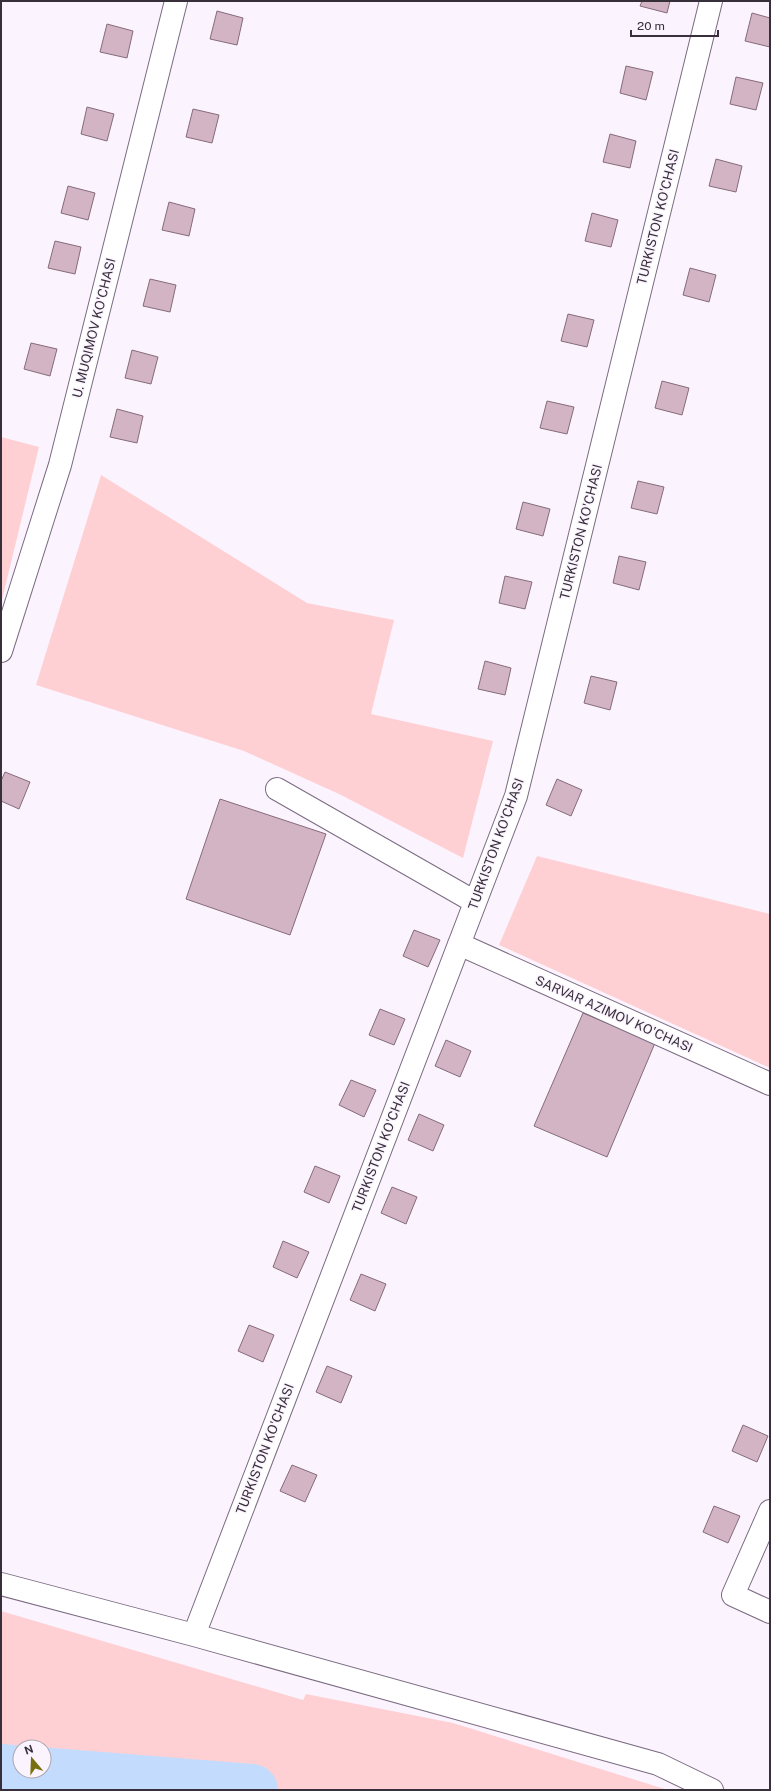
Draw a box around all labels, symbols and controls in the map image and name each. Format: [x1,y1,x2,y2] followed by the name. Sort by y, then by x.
[631,12,718,38] scale bar
[637,19,665,33] text: 20 m
[634,148,682,286] street label: TURKISTON KO'CHASI
[69,257,119,399] street label: U. MUQIMOV KO'CHASI
[557,463,605,601] street label: TURKISTON KO'CHASI
[465,776,527,912] street label: TURKISTON KO'CHASI
[533,972,695,1056] street label: SARVAR AZIMOV KO'CHASI
[349,1080,413,1214] street label: TURKISTON KO'CHASI
[233,1382,297,1516] street label: TURKISTON KO'CHASI
[12,1739,52,1779] north arrow
[23,1742,35,1757] text: N

